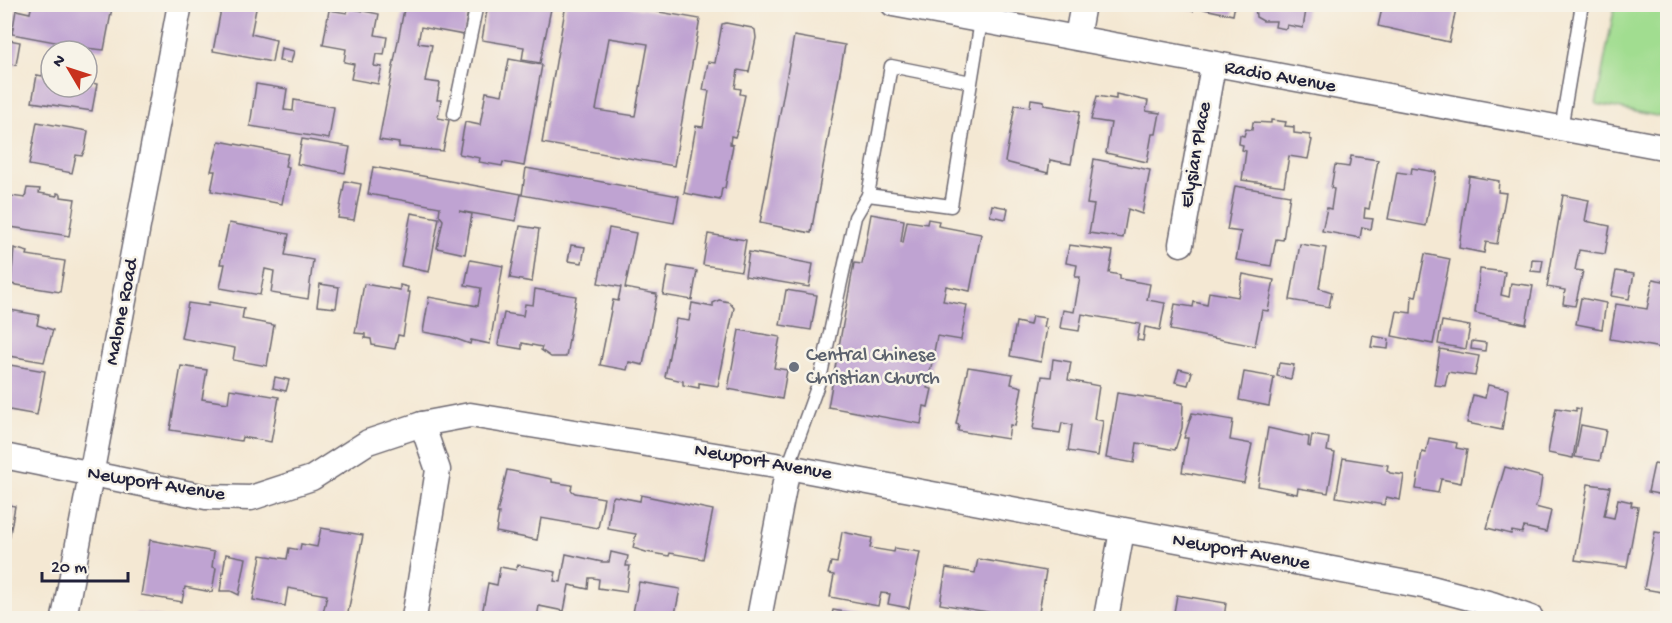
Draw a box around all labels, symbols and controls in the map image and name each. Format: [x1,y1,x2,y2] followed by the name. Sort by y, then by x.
[39,39,99,99] north arrow
[49,51,71,72] text: N
[1222,57,1338,99] street label: Radio Avenue
[1176,99,1218,210] street label: Elysian Place
[101,255,145,367] street label: Malone Road
[806,345,940,391] place label: Central Chinese Christian Church
[787,360,801,374] marker: Central Chinese Christian Church
[692,440,834,487] street label: Newport Avenue
[85,463,227,507] street label: Newport Avenue
[1170,530,1312,577] street label: Newport Avenue
[42,545,128,583] scale bar
[51,558,87,579] text: 20 m

